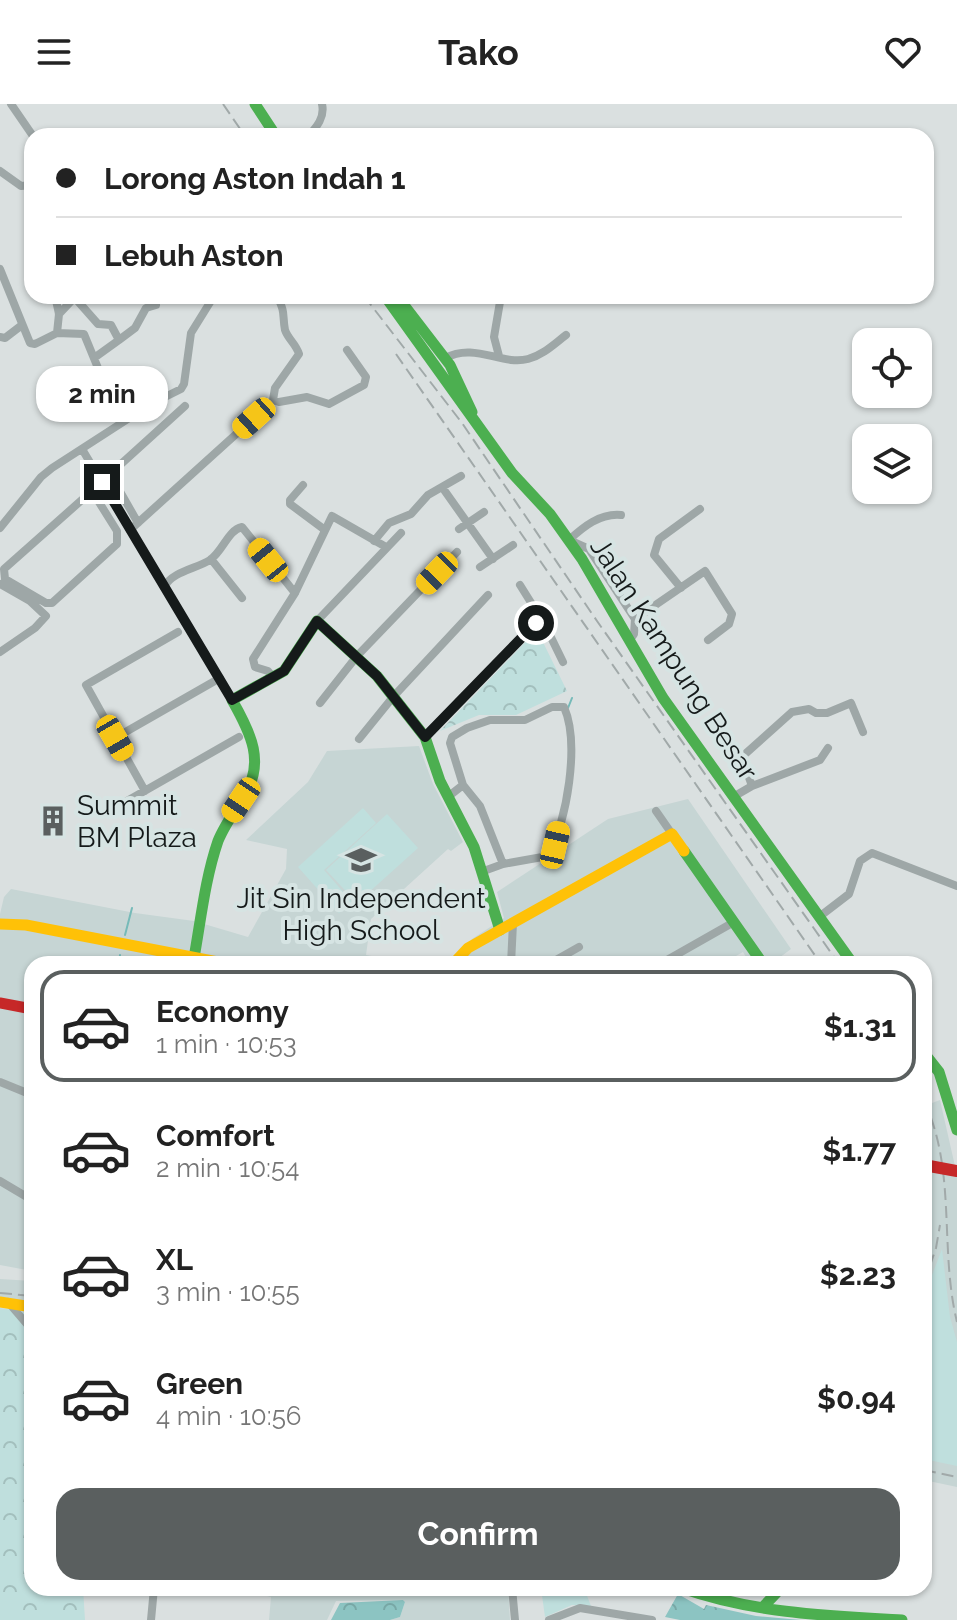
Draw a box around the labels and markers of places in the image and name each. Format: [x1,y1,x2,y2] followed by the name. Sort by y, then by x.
[77,789,197,854] place label: Summit BM Plaza
[36,804,70,838] building icon: Summit BM Plaza
[344,843,378,877] school or university icon: Jit Sin Independent High School
[236,882,486,947] place label: Jit Sin Independent High School

